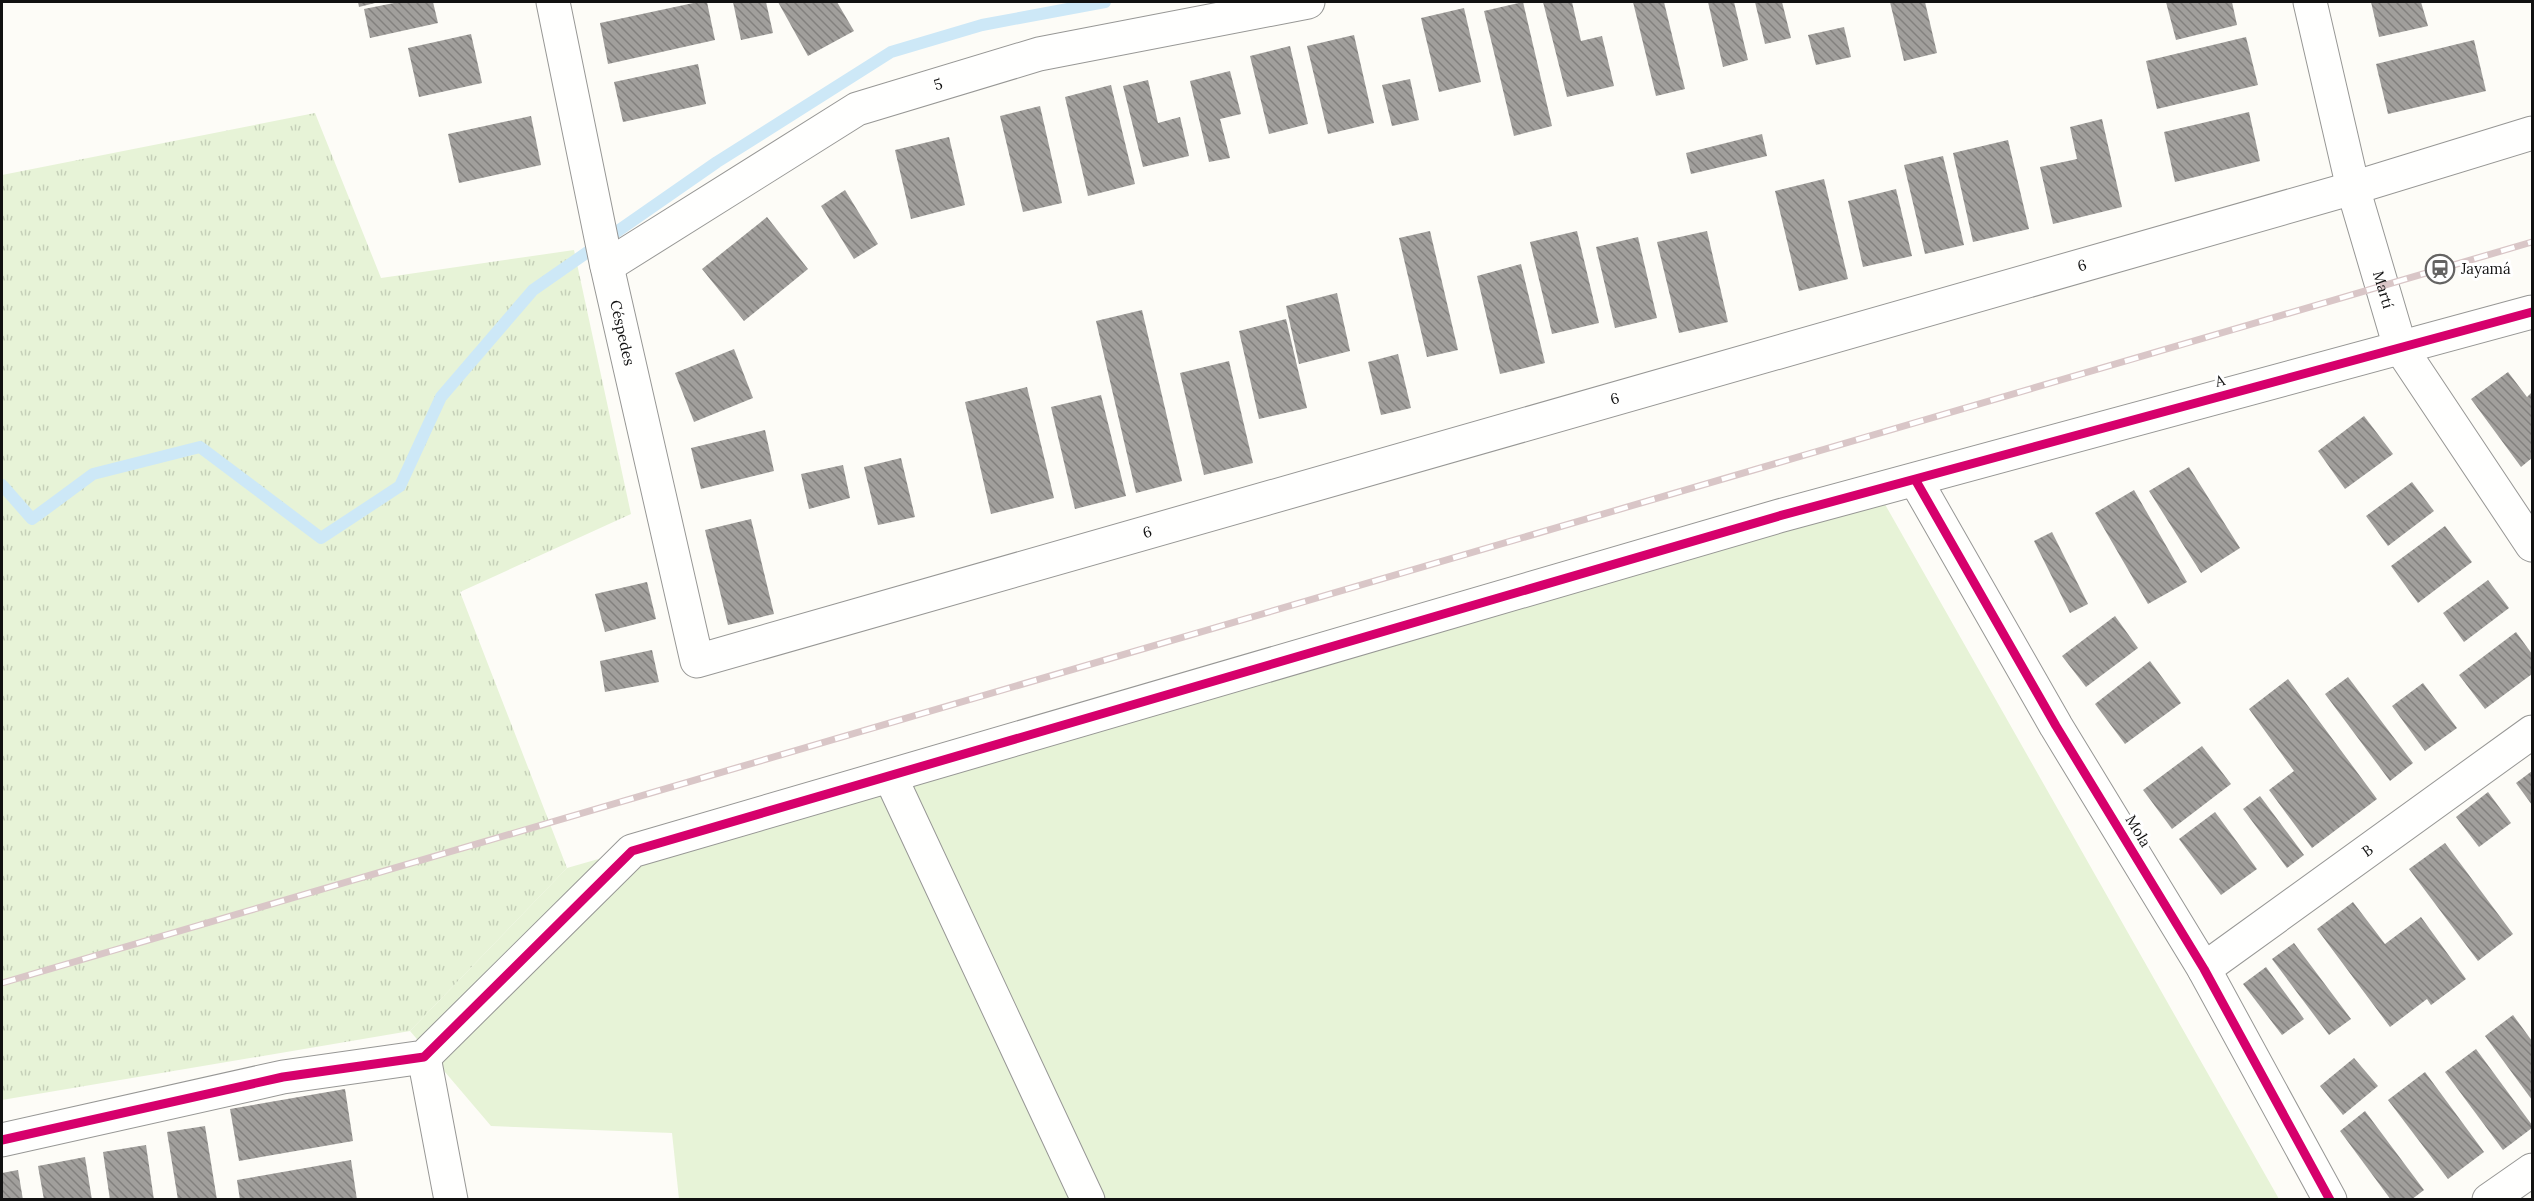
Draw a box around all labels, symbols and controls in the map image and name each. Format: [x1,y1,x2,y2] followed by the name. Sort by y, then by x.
[931,74,945,94] street label: 5
[2424,253,2456,285] station icon: Jayamá
[2075,255,2089,275] street label: 6
[2460,259,2511,278] place label: Jayamá
[2369,269,2398,311] street label: Martí
[606,298,639,367] street label: Céspedes
[2212,370,2227,391] street label: A
[1608,388,1621,409] street label: 6
[1140,522,1154,542] street label: 6
[2121,811,2156,851] street label: Mola
[2358,840,2377,861] street label: B

